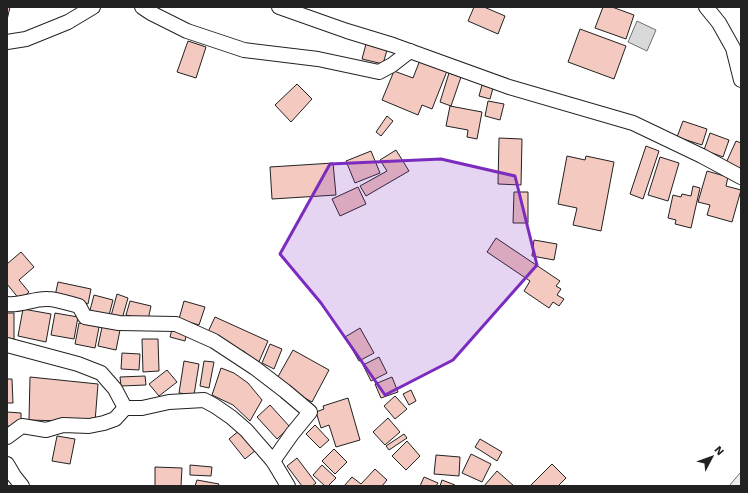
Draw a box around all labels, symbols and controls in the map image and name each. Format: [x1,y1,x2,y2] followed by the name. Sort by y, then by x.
[692,437,732,477] north arrow
[712,443,727,458] text: N

